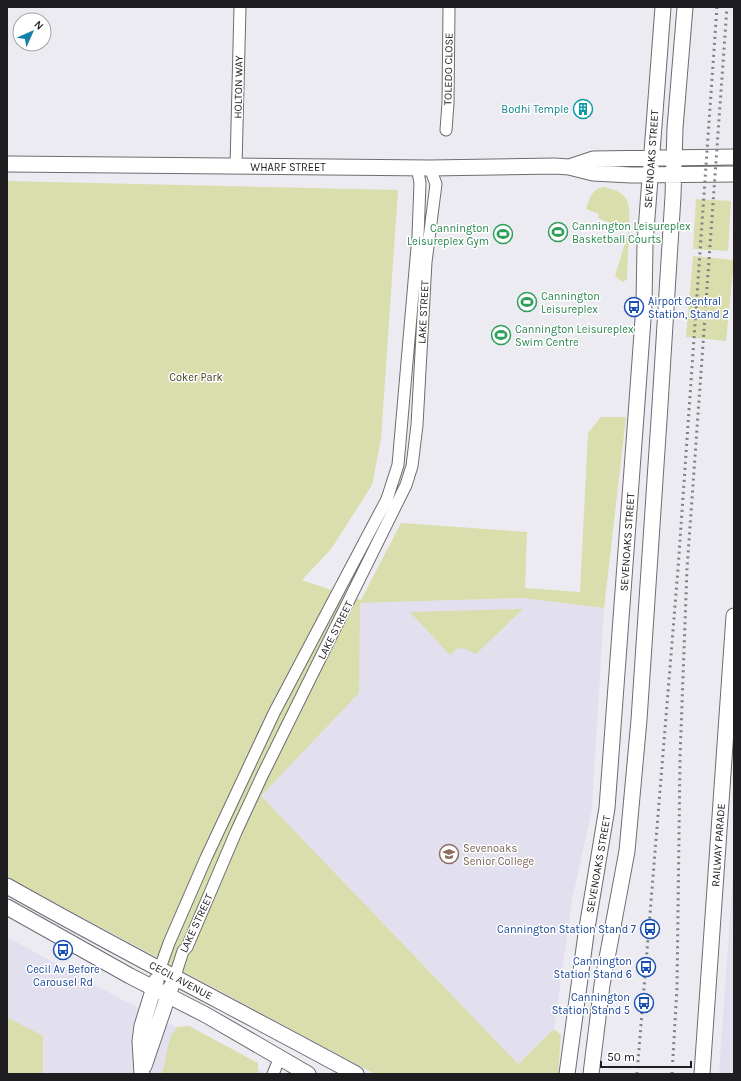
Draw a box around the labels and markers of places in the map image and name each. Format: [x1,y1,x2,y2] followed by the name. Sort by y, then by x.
[572,98,594,120] building icon: Bodhi Temple
[501,103,569,116] place label: Bodhi Temple
[572,220,691,246] place label: Cannington Leisureplex Basketball Courts
[547,221,569,243] sports icon: Cannington Leisureplex Basketball Courts
[407,222,489,248] place label: Cannington Leisureplex Gym
[492,223,514,245] sports icon: Cannington Leisureplex Gym
[541,290,600,316] place label: Cannington Leisureplex
[516,291,538,313] sports icon: Cannington Leisureplex
[648,295,729,321] place label: Airport Central Station, Stand 2
[623,296,645,318] bus stop icon: Airport Central Station, Stand 2
[515,323,634,349] place label: Cannington Leisureplex Swim Centre
[490,324,512,346] sports icon: Cannington Leisureplex Swim Centre
[463,842,535,868] place label: Sevenoaks Senior College
[438,843,460,865] school or university icon: Sevenoaks Senior College
[639,918,661,940] bus stop icon: Cannington Station Stand 7
[497,923,636,936] place label: Cannington Station Stand 7
[52,939,74,961] bus stop icon: Cecil Av Before Carousel Rd
[554,955,632,981] place label: Cannington Station Stand 6
[635,956,657,978] bus stop icon: Cannington Station Stand 6
[26,963,100,989] place label: Cecil Av Before Carousel Rd
[552,991,630,1017] place label: Cannington Station Stand 5
[633,992,655,1014] bus stop icon: Cannington Station Stand 5

